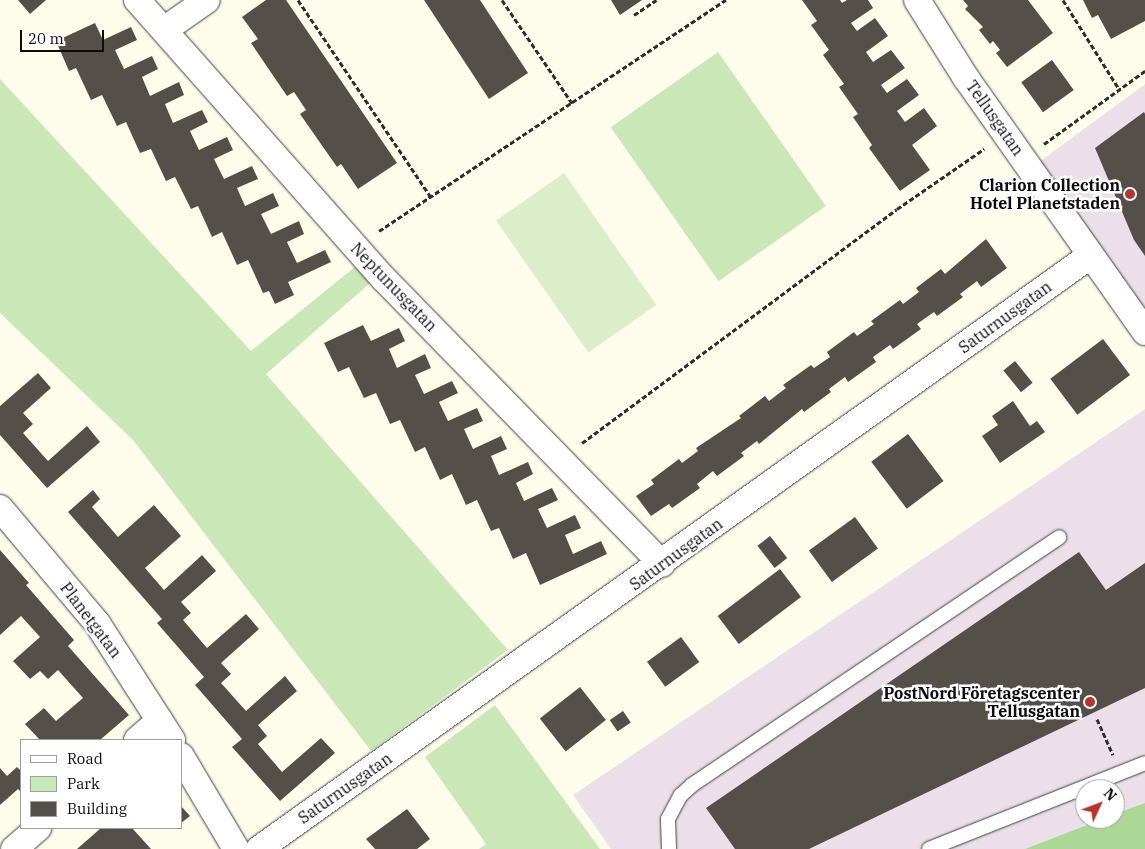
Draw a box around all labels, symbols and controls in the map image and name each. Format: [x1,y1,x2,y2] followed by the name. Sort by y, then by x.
[22,20,106,52] scale bar
[28,29,64,48] text: 20 m
[962,77,1028,159] street label: Tellusgatan
[970,175,1120,213] place label: Clarion Collection Hotel Planetstaden
[1124,188,1136,200] marker: Clarion Collection Hotel Planetstaden
[347,239,441,335] street label: Neptunusgatan
[955,277,1055,357] street label: Saturnusgatan
[626,514,726,594] street label: Saturnusgatan
[56,578,126,662] street label: Planetgatan
[884,683,1080,721] place label: PostNord Företagscenter Tellusgatan
[1084,696,1096,708] marker: PostNord Företagscenter Tellusgatan
[20,739,182,829] legend
[67,749,103,768] text: Road
[294,749,396,827] street label: Saturnusgatan
[67,774,100,793] text: Park
[1075,779,1125,829] north arrow
[1100,784,1121,805] text: N
[67,799,127,818] text: Building

